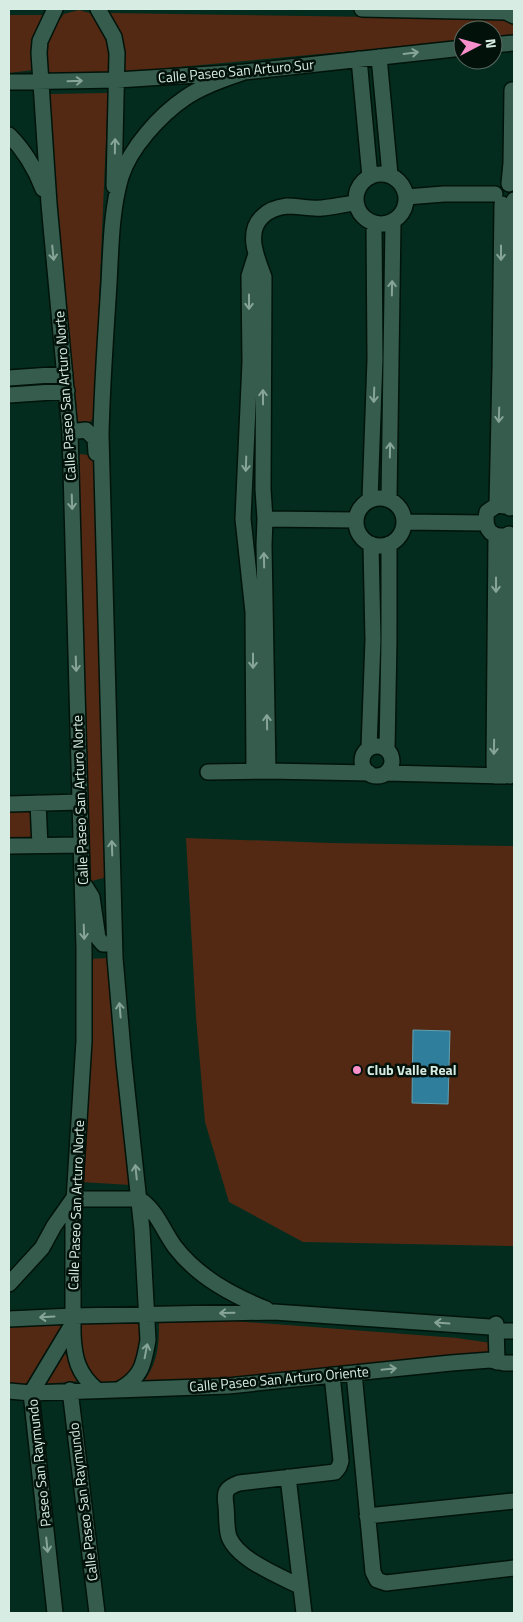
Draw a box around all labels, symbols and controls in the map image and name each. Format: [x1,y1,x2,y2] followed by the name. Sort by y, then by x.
[453,20,503,70] north arrow
[480,38,502,50] text: N
[403,48,419,58] one-way arrow
[157,53,315,88] street label: Calle Paseo San Arturo Sur
[67,77,83,86] one-way arrow
[111,138,120,154] one-way arrow
[497,244,506,260] one-way arrow
[49,245,58,261] one-way arrow
[387,280,397,296] one-way arrow
[245,293,254,309] one-way arrow
[48,310,81,482] street label: Calle Paseo San Arturo Norte
[369,386,378,402] one-way arrow
[258,389,268,406] one-way arrow
[494,407,503,423] one-way arrow
[385,442,394,458] one-way arrow
[242,456,251,472] one-way arrow
[67,494,76,510] one-way arrow
[259,552,269,568] one-way arrow
[491,576,501,592] one-way arrow
[248,652,258,669] one-way arrow
[72,656,81,672] one-way arrow
[262,714,272,730] one-way arrow
[66,715,93,885] street label: Calle Paseo San Arturo Norte
[489,738,499,755] one-way arrow
[107,840,117,856] one-way arrow
[79,924,89,940] one-way arrow
[115,1002,124,1018] one-way arrow
[367,1059,457,1080] place label: Club Valle Real
[351,1064,363,1076] marker: Club Valle Real
[62,1120,89,1290] street label: Calle Paseo San Arturo Norte
[131,1164,141,1180] one-way arrow
[219,1308,236,1318] one-way arrow
[39,1312,55,1321] one-way arrow
[434,1319,450,1328] one-way arrow
[142,1343,151,1359] one-way arrow
[188,1360,370,1397] street label: Calle Paseo San Arturo Oriente
[381,1364,397,1374] one-way arrow
[21,1398,56,1528] street label: Paseo San Raymundo
[62,1422,103,1583] street label: Calle Paseo San Raymundo
[42,1537,52,1553] one-way arrow

